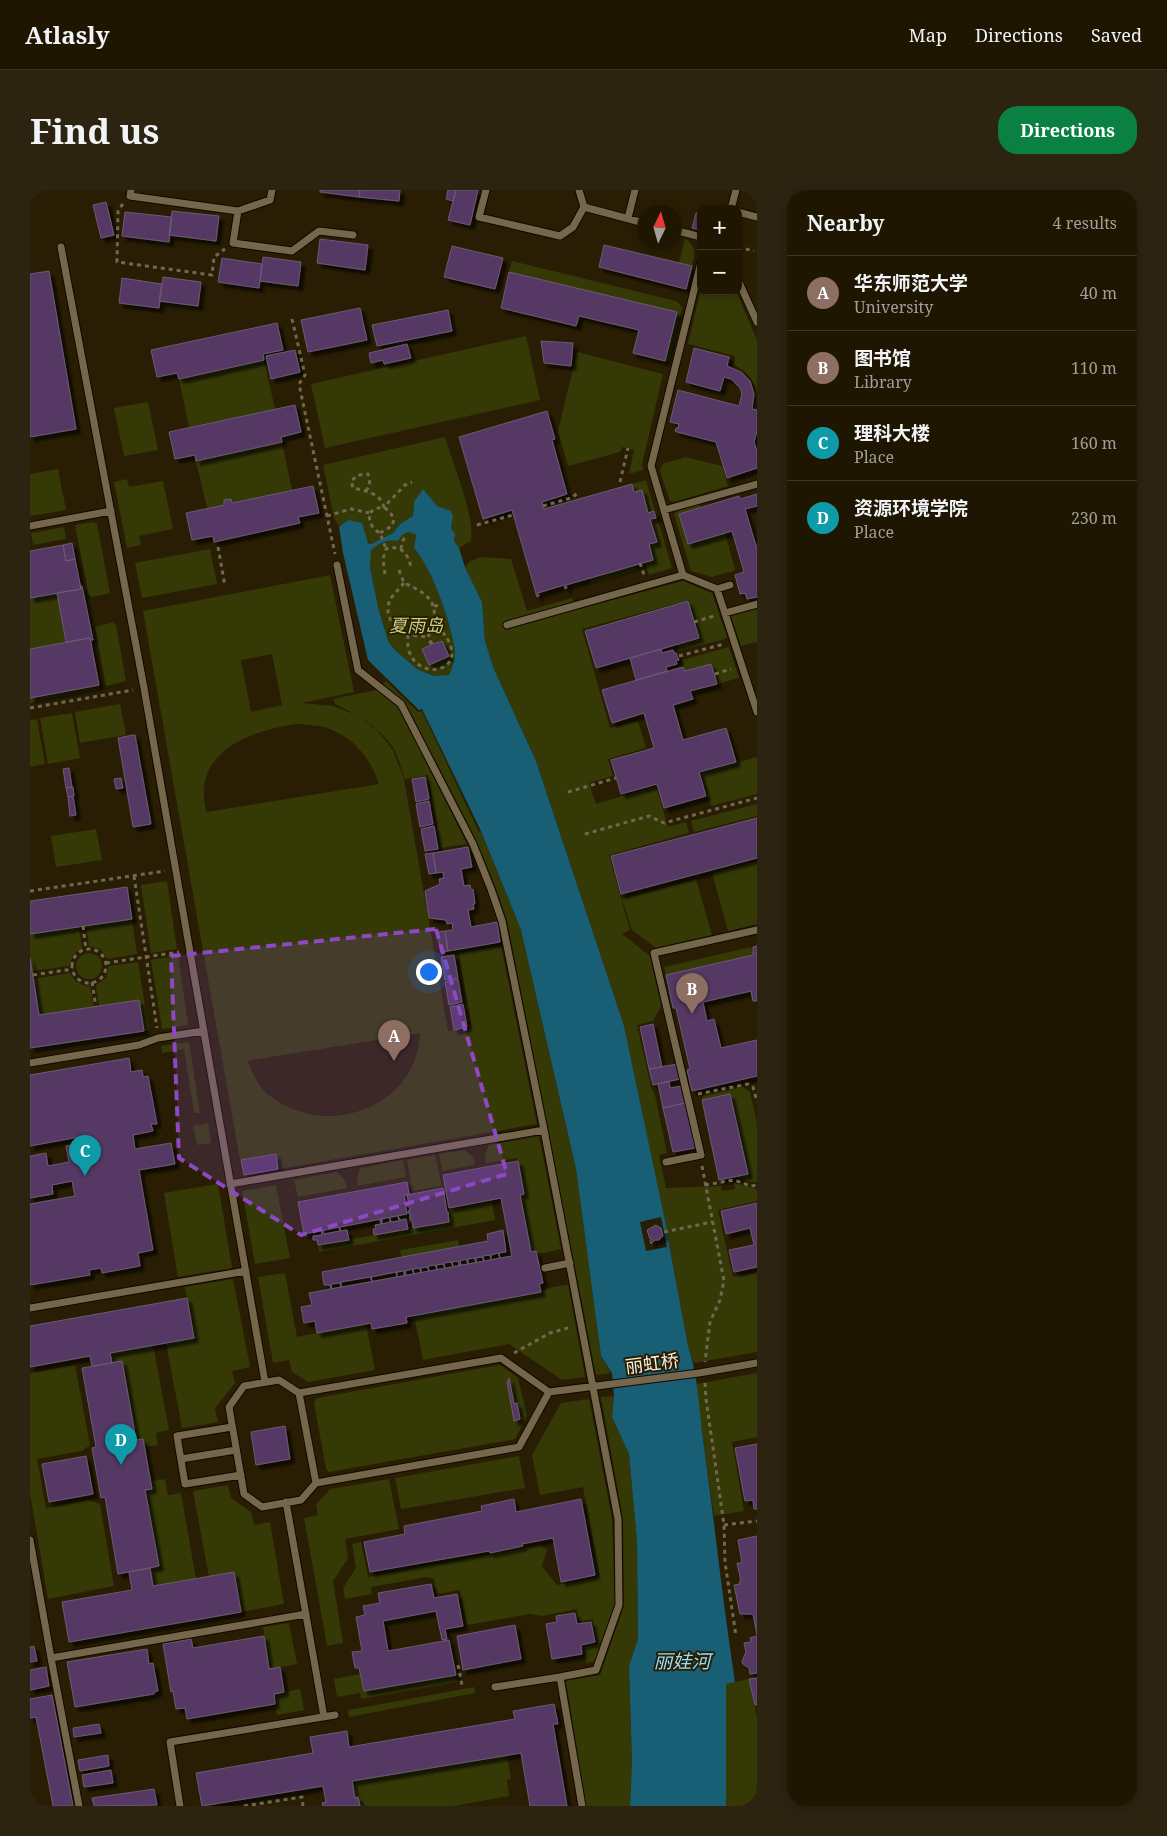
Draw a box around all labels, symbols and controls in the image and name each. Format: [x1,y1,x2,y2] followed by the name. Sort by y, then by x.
[25,18,110,51] text: Atlasly
[909,23,947,47] text: Map
[975,23,1063,47] text: Directions
[1091,23,1142,47] text: Saved
[998,106,1137,154] button: Directions
[30,107,159,154] text: Find us
[637,205,682,250] north arrow
[697,205,742,295] map controls
[697,205,742,250] button: +
[807,209,885,237] text: Nearby
[1053,212,1117,234] text: 4 results
[697,250,742,295] button: −
[854,270,968,296] text: 华东师范大学
[817,282,829,304] text: A
[1080,282,1117,304] text: 40 m
[854,296,933,318] text: University
[854,345,911,371] text: 图书馆
[818,357,828,379] text: B
[1071,357,1117,379] text: 110 m
[854,371,912,393] text: Library
[854,420,930,446] text: 理科大楼
[818,432,828,454] text: C
[1071,432,1117,454] text: 160 m
[854,446,894,468] text: Place
[854,495,968,521] text: 资源环境学院
[817,507,829,529] text: D
[1071,507,1117,529] text: 230 m
[854,521,894,543] text: Place
[389,613,444,637] park label: 夏雨岛
[416,959,442,985] your location
[676,973,708,1014] pin: B
[378,1020,410,1061] pin: A
[69,1135,101,1176] pin: C
[624,1348,680,1378] street label: 丽虹桥
[105,1424,137,1465] pin: D
[653,1648,714,1674] water label: 丽娃河

